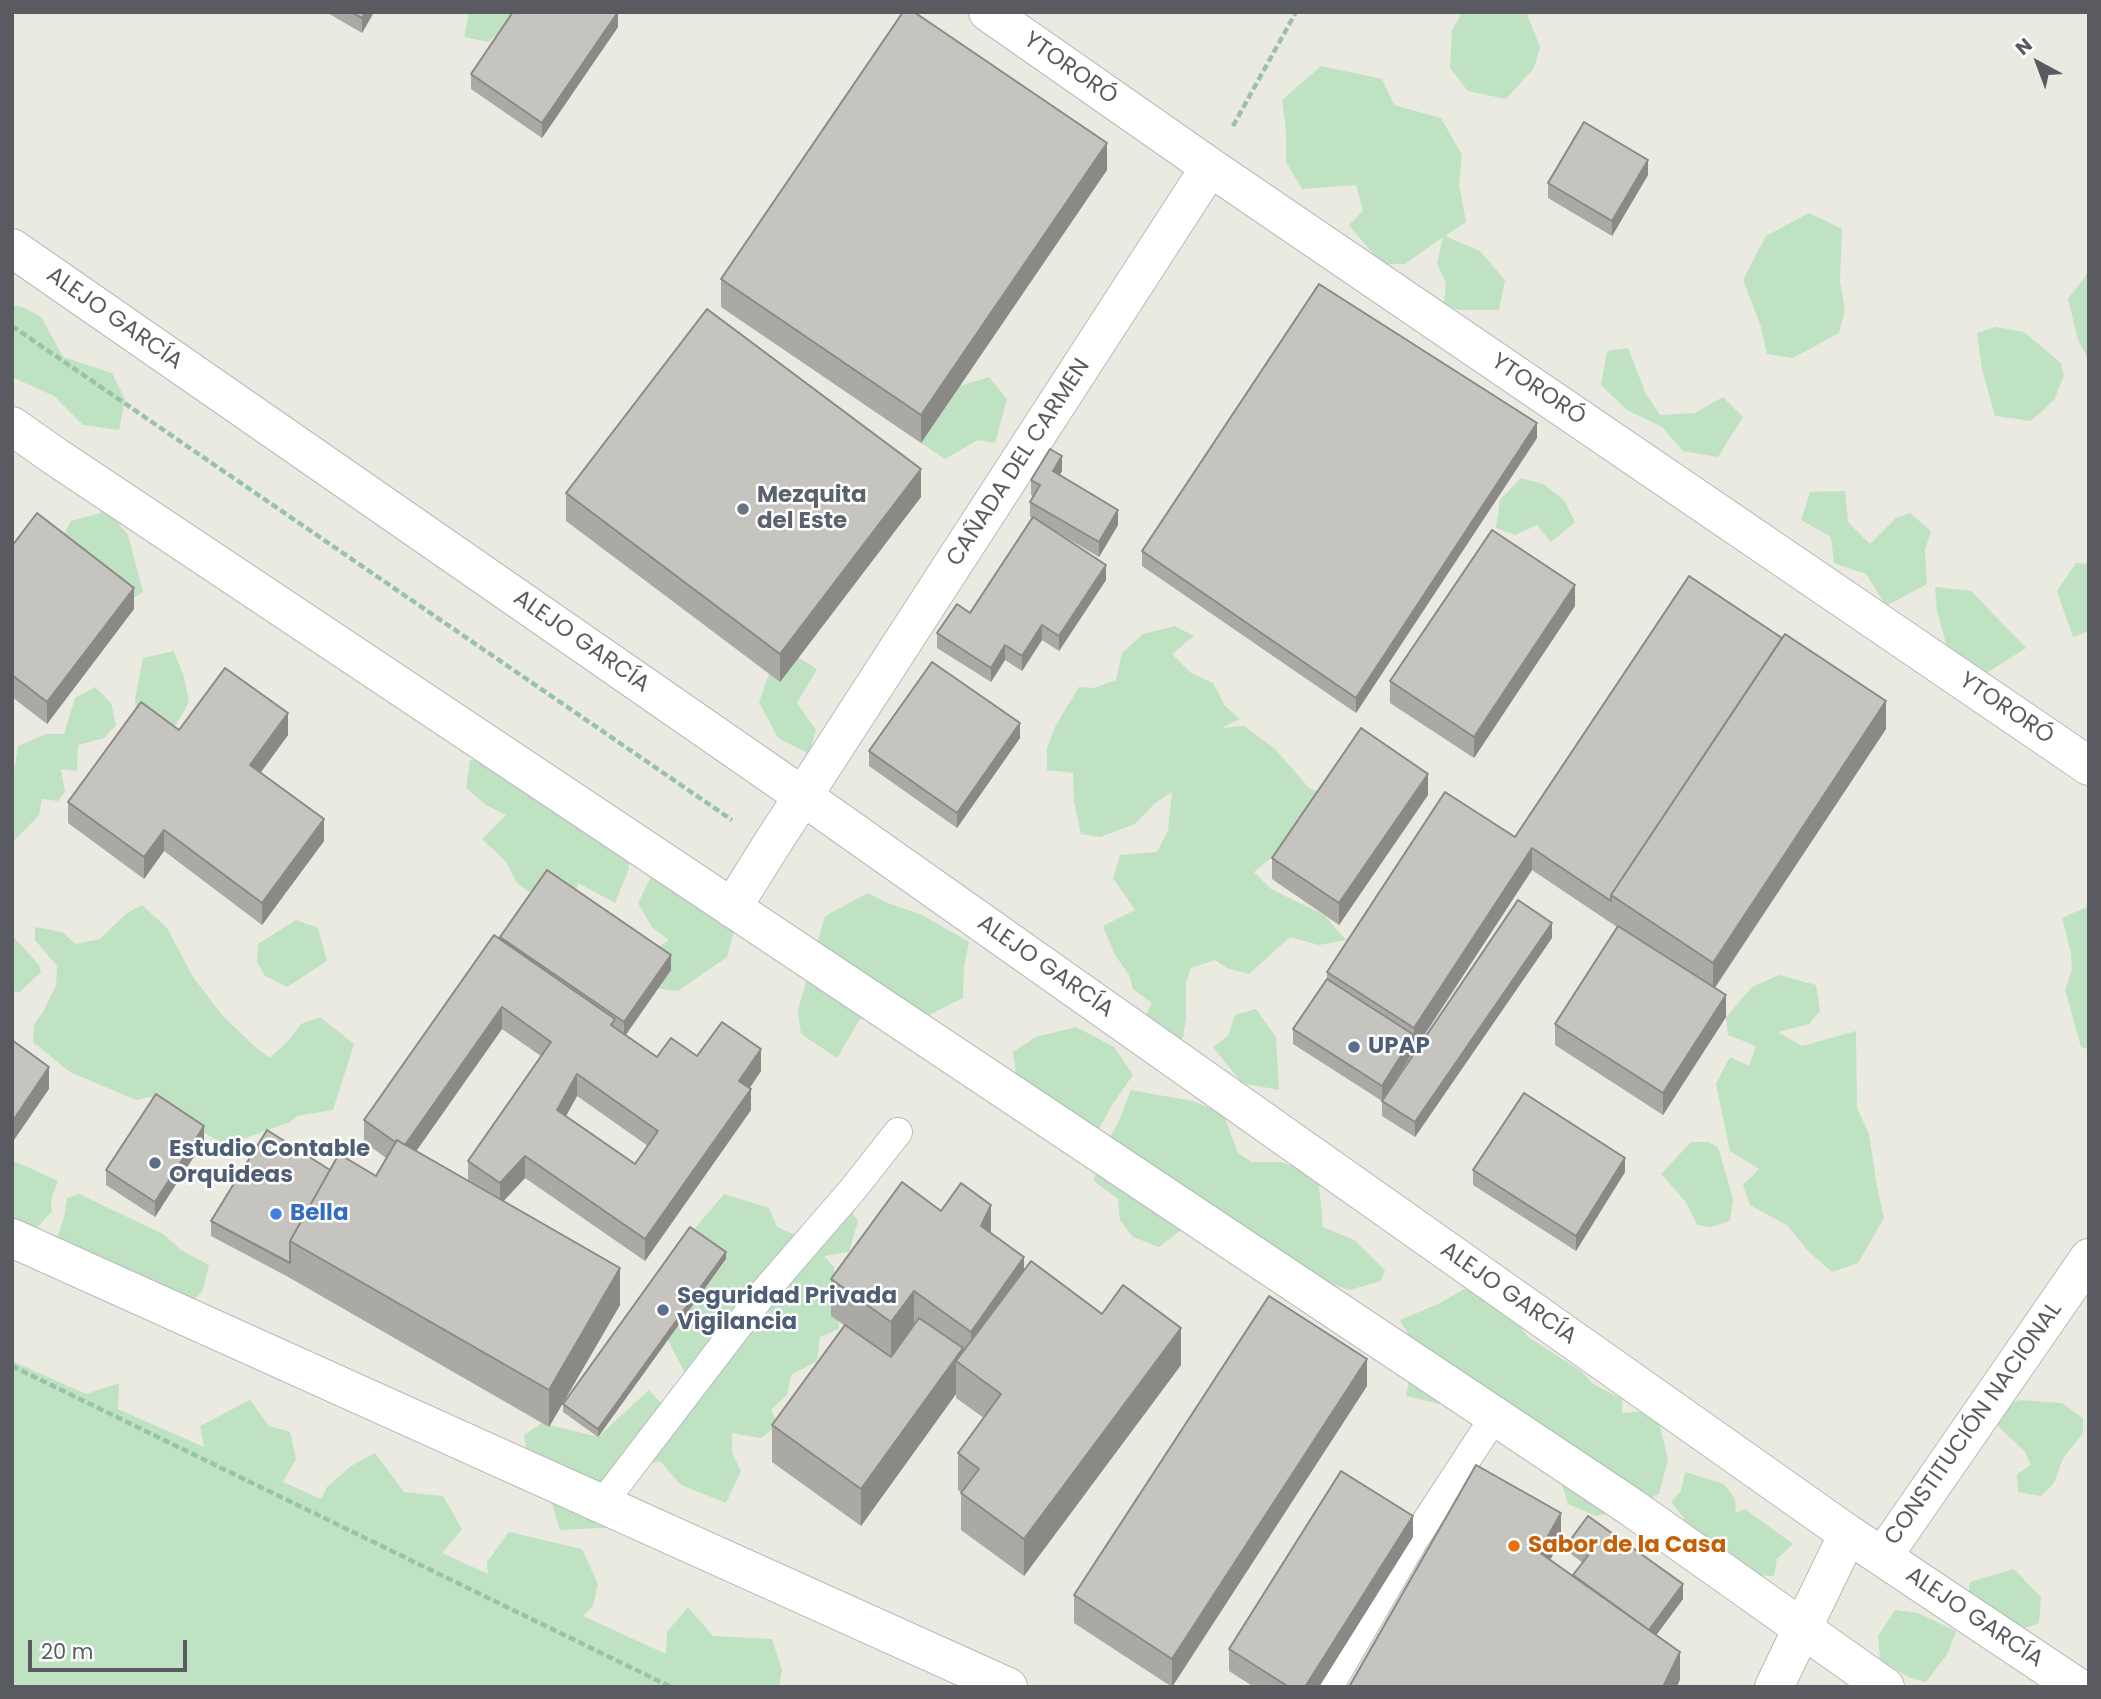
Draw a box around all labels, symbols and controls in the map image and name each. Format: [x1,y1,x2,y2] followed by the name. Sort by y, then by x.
[1018,27,1122,111] street label: YTORORÓ
[2003,28,2073,98] north arrow
[2010,32,2038,62] text: N
[41,262,187,376] street label: ALEJO GARCÍA
[1485,348,1591,432] street label: YTORORÓ
[942,354,1096,572] street label: CAÑADA DEL CARMEN
[757,482,867,536] place label: Mezquita del Este
[735,501,751,517] marker: Mezquita del Este
[508,585,654,699] street label: ALEJO GARCÍA
[1953,667,2059,751] street label: YTORORÓ
[972,910,1118,1024] street label: ALEJO GARCÍA
[1368,1033,1430,1061] place label: UPAP
[1346,1039,1362,1055] marker: UPAP
[169,1136,370,1190] place label: Estudio Contable Orquideas
[147,1155,163,1171] marker: Estudio Contable Orquideas
[290,1200,349,1228] place label: Bella
[268,1206,284,1222] marker: Bella
[1435,1237,1581,1351] street label: ALEJO GARCÍA
[677,1283,897,1337] place label: Seguridad Privada Vigilancia
[1879,1297,2069,1551] street label: CONSTITUCIÓN NACIONAL
[655,1302,671,1318] marker: Seguridad Privada Vigilancia
[1528,1532,1726,1560] place label: Sabor de la Casa
[1506,1538,1522,1554] marker: Sabor de la Casa
[1900,1562,2048,1674] street label: ALEJO GARCÍA
[32,1626,191,1670] scale bar
[41,1637,94,1666] text: 20 m

